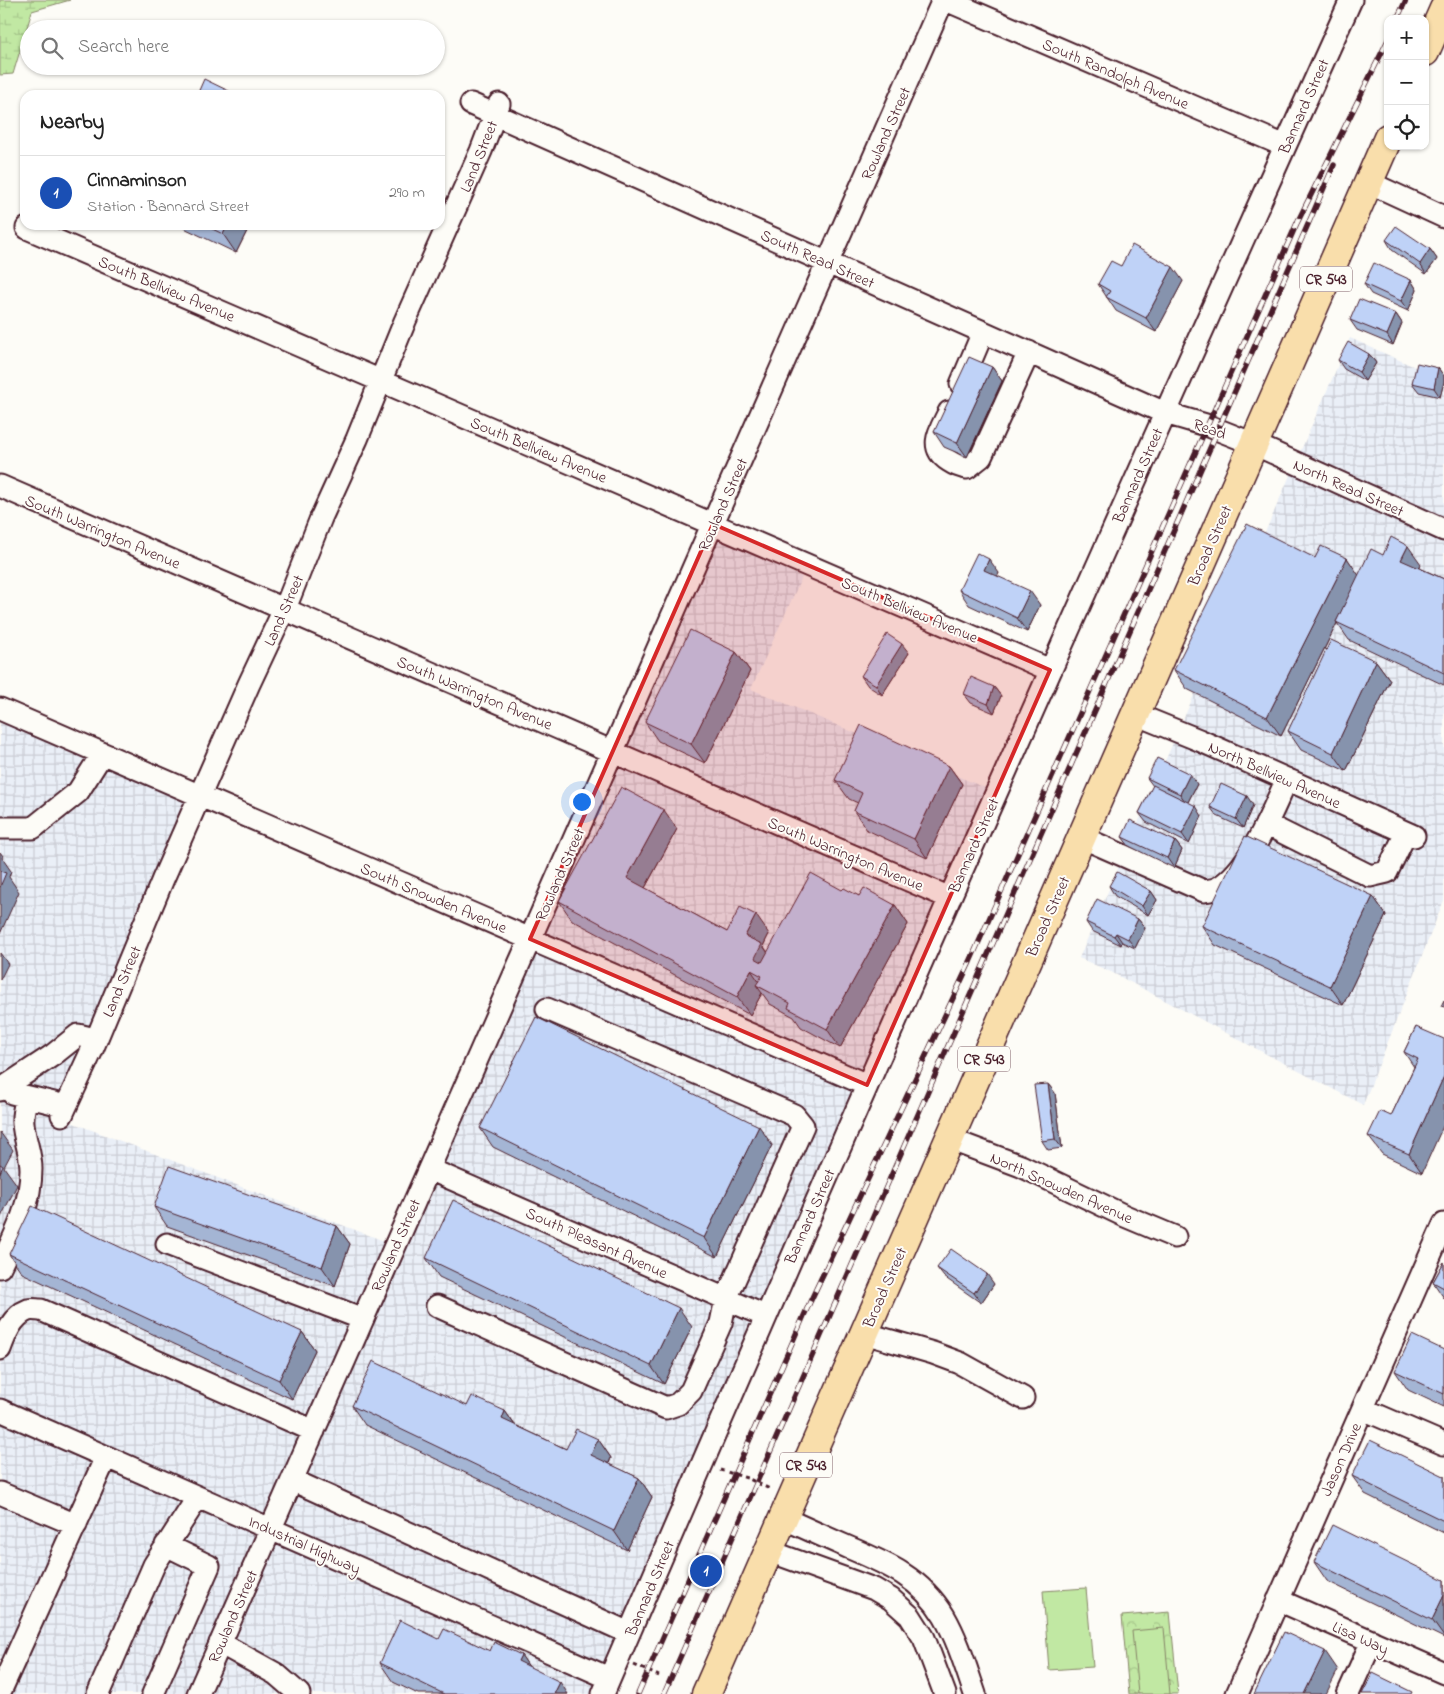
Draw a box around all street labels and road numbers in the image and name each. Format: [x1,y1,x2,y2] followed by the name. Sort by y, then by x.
[1038,33,1193,117] street label: South Randolph Avenue
[1273,55,1337,159] street label: Bannard Street
[856,83,918,184] street label: Rowland Street
[455,117,505,196] street label: Land Street
[756,224,879,296] street label: South Read Street
[94,250,239,330] street label: South Bellview Avenue
[1300,266,1352,292] road number: CR 543
[466,411,611,491] street label: South Bellview Avenue
[1189,413,1229,447] street label: Read
[1107,424,1171,528] street label: Bannard Street
[693,454,755,555] street label: Rowland Street
[1289,454,1408,524] street label: North Read Street
[21,489,185,577] street label: South Warrington Avenue
[1182,501,1240,591] street label: Broad Street
[258,571,311,650] street label: Land Street
[837,571,982,651] street label: South Bellview Avenue
[393,650,557,738] street label: South Warrington Avenue
[1204,736,1345,816] street label: North Bellview Avenue
[943,794,1007,898] street label: Bannard Street
[764,811,928,899] street label: South Warrington Avenue
[530,824,592,925] street label: Rowland Street
[356,857,511,941] street label: South Snowden Avenue
[1020,872,1078,962] street label: Broad Street
[97,942,149,1021] street label: Land Street
[958,1046,1010,1072] road number: CR 543
[986,1147,1137,1231] street label: North Snowden Avenue
[779,1165,843,1269] street label: Bannard Street
[366,1195,428,1296] street label: Rowland Street
[521,1202,672,1286] street label: South Pleasant Avenue
[857,1243,915,1333] street label: Broad Street
[1315,1418,1369,1500] street label: Jason Drive
[780,1452,832,1478] road number: CR 543
[244,1510,364,1581] street label: Industrial Highway
[619,1537,682,1641] street label: Bannard Street
[203,1566,265,1667] street label: Rowland Street
[1328,1616,1392,1662] street label: Lisa Way

